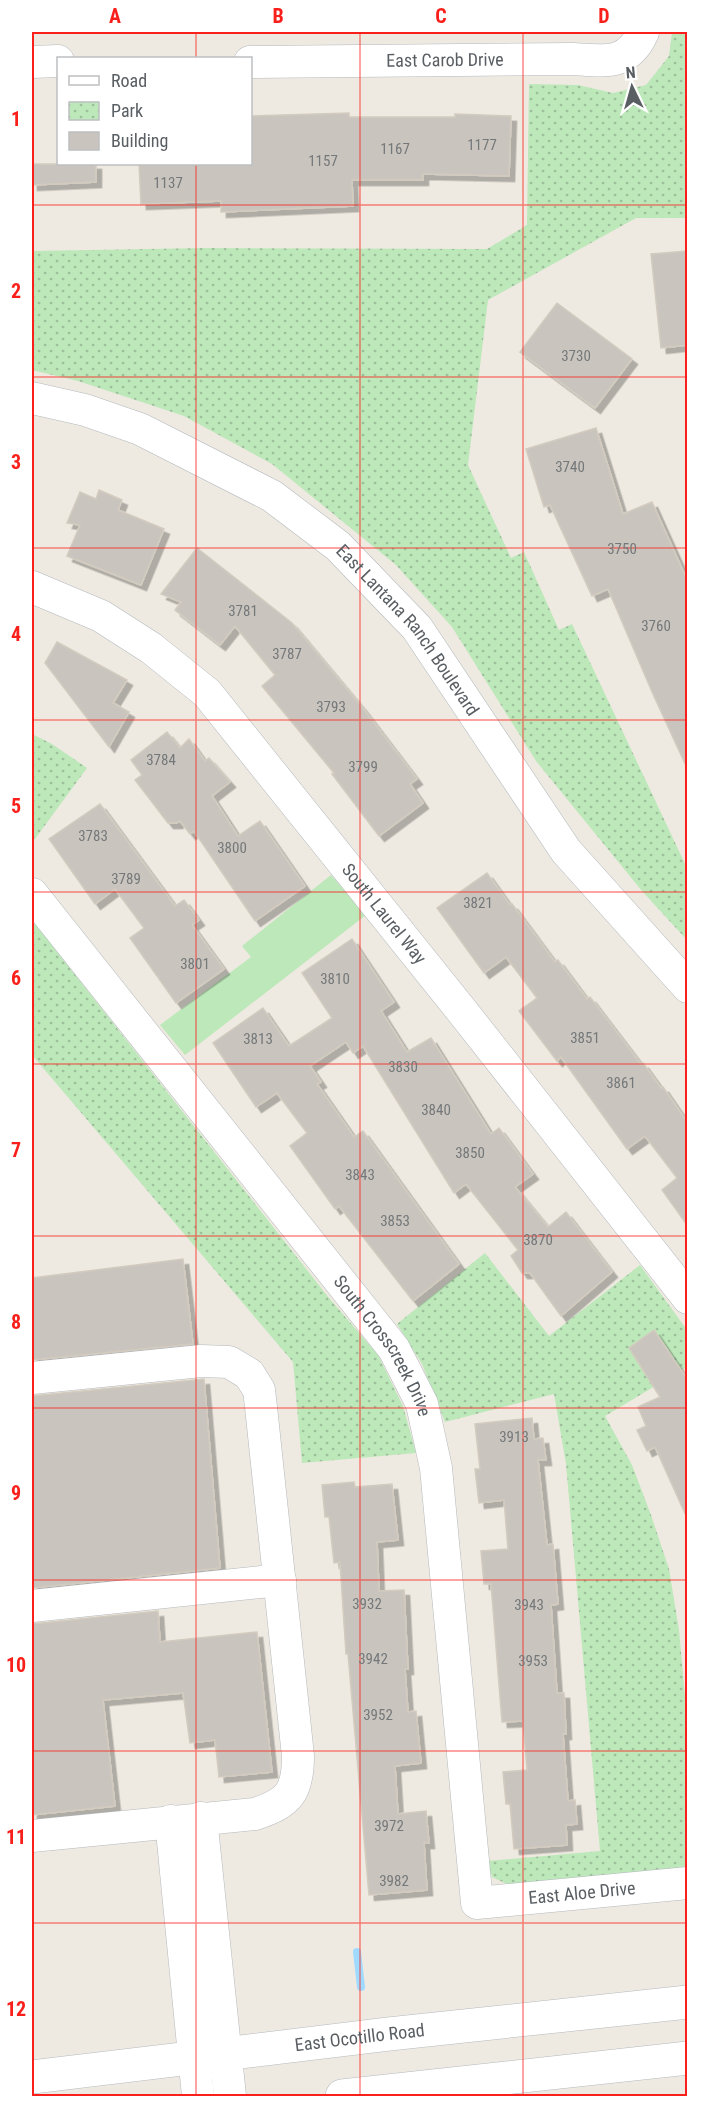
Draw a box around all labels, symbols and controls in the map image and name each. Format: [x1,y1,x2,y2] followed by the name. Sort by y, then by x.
[109,4,121,28] text: A
[272,4,284,28] text: B
[435,4,447,28] text: C
[598,4,610,28] text: D
[386,49,504,71] street label: East Carob Drive
[57,57,252,165] legend
[602,57,662,117] north arrow
[625,63,636,82] text: N
[111,70,147,91] text: Road
[111,100,143,121] text: Park
[11,107,21,131] text: 1
[111,130,168,151] text: Building
[467,136,497,154] house number: 1177
[380,140,410,158] house number: 1167
[308,152,338,170] house number: 1157
[153,174,183,192] house number: 1137
[11,279,21,303] text: 2
[561,347,591,365] house number: 3730
[11,450,21,474] text: 3
[555,458,585,476] house number: 3740
[332,540,484,720] street label: East Lantana Ranch Boulevard
[607,540,637,558] house number: 3750
[228,602,258,620] house number: 3781
[641,617,671,635] house number: 3760
[11,622,21,646] text: 4
[272,645,302,663] house number: 3787
[316,698,346,716] house number: 3793
[146,751,176,769] house number: 3784
[348,758,378,776] house number: 3799
[11,794,21,818] text: 5
[78,827,108,845] house number: 3783
[217,839,247,857] house number: 3800
[338,859,431,968] street label: South Laurel Way
[111,870,141,888] house number: 3789
[463,894,493,912] house number: 3821
[180,955,210,973] house number: 3801
[11,966,21,990] text: 6
[320,970,350,988] house number: 3810
[570,1029,600,1047] house number: 3851
[243,1030,273,1048] house number: 3813
[388,1058,418,1076] house number: 3830
[606,1074,636,1092] house number: 3861
[421,1101,451,1119] house number: 3840
[11,1138,21,1162] text: 7
[455,1144,485,1162] house number: 3850
[345,1166,375,1184] house number: 3843
[380,1212,410,1230] house number: 3853
[523,1231,553,1249] house number: 3870
[330,1271,435,1418] street label: South Crosscreek Drive
[11,1310,21,1334] text: 8
[499,1428,529,1446] house number: 3913
[11,1481,21,1505] text: 9
[352,1595,382,1613] house number: 3932
[514,1596,544,1614] house number: 3943
[358,1650,388,1668] house number: 3942
[518,1652,548,1670] house number: 3953
[6,1653,26,1677] text: 10
[363,1706,393,1724] house number: 3952
[374,1817,404,1835] house number: 3972
[6,1825,26,1849] text: 11
[379,1872,409,1890] house number: 3982
[527,1877,636,1908] street label: East Aloe Drive
[6,1997,26,2021] text: 12
[293,2019,426,2055] street label: East Ocotillo Road

